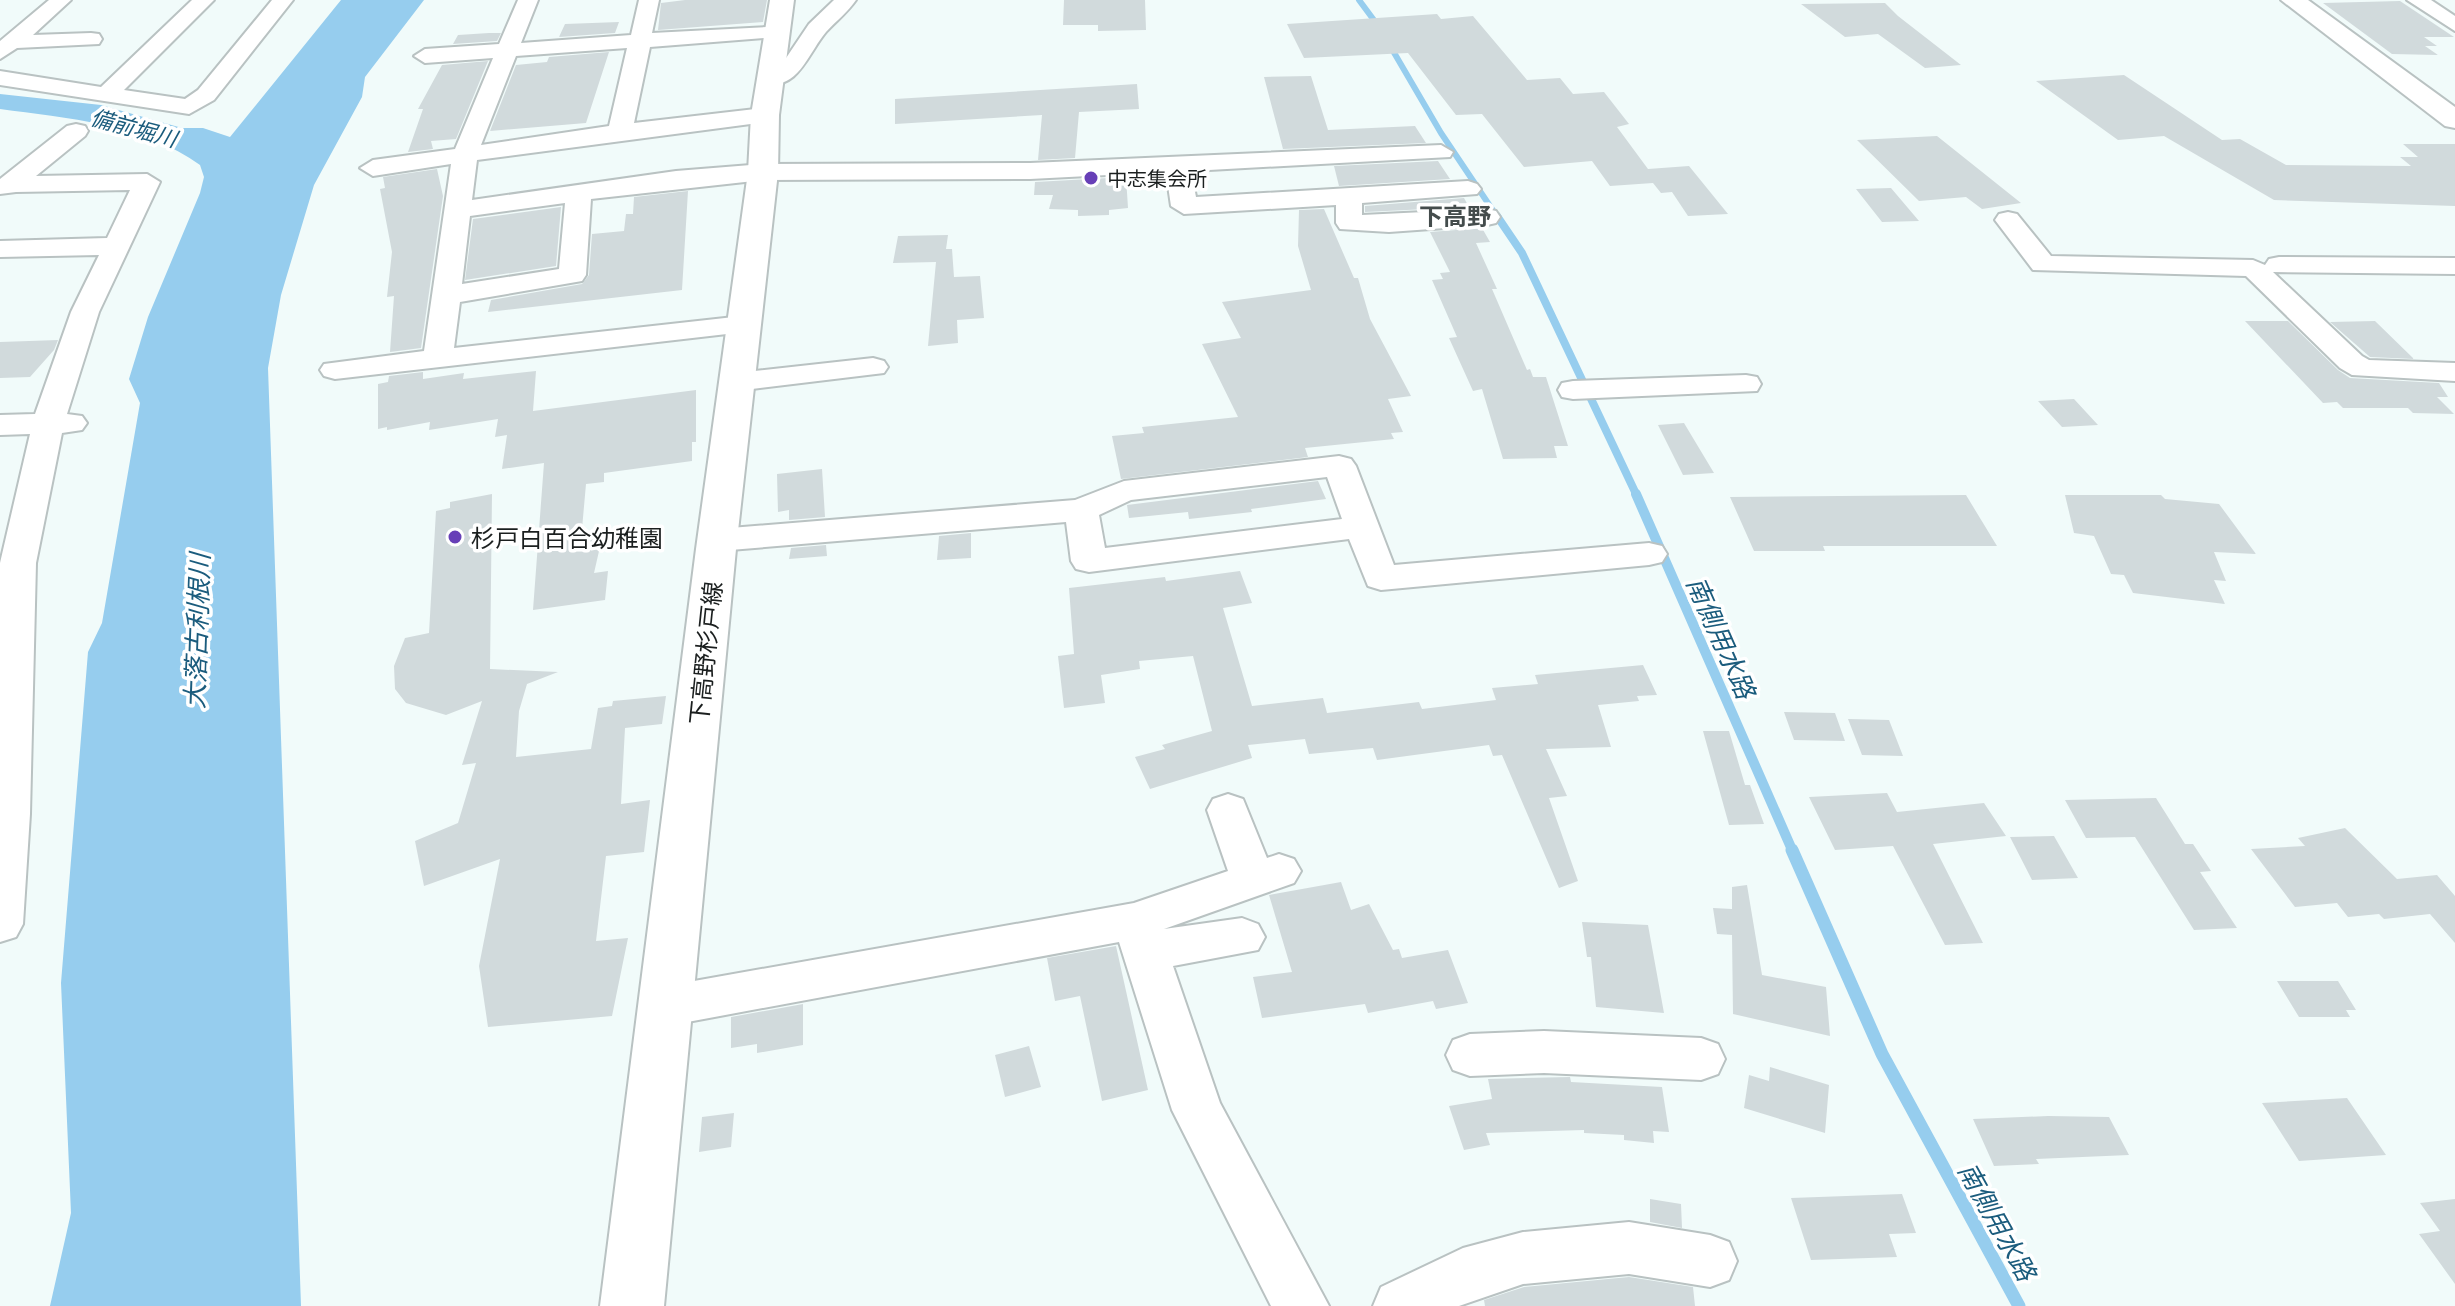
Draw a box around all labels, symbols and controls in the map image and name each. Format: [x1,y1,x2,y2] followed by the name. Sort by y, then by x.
[88,103,182,151] water label: 備前堀川
[1107,166,1207,190] place label: 中志集会所
[1082,169,1100,187] marker: 中志集会所
[1419,201,1491,230] district label: 下高野
[471,523,663,552] place label: 杉戸白百合幼稚園
[446,528,464,546] marker: 杉戸白百合幼稚園
[178,550,214,710] water label: 大落古利根川
[1681,571,1763,705] water label: 南側用水路
[683,580,727,726] street label: 下高野杉戸線
[1953,1157,2044,1287] water label: 南側用水路

